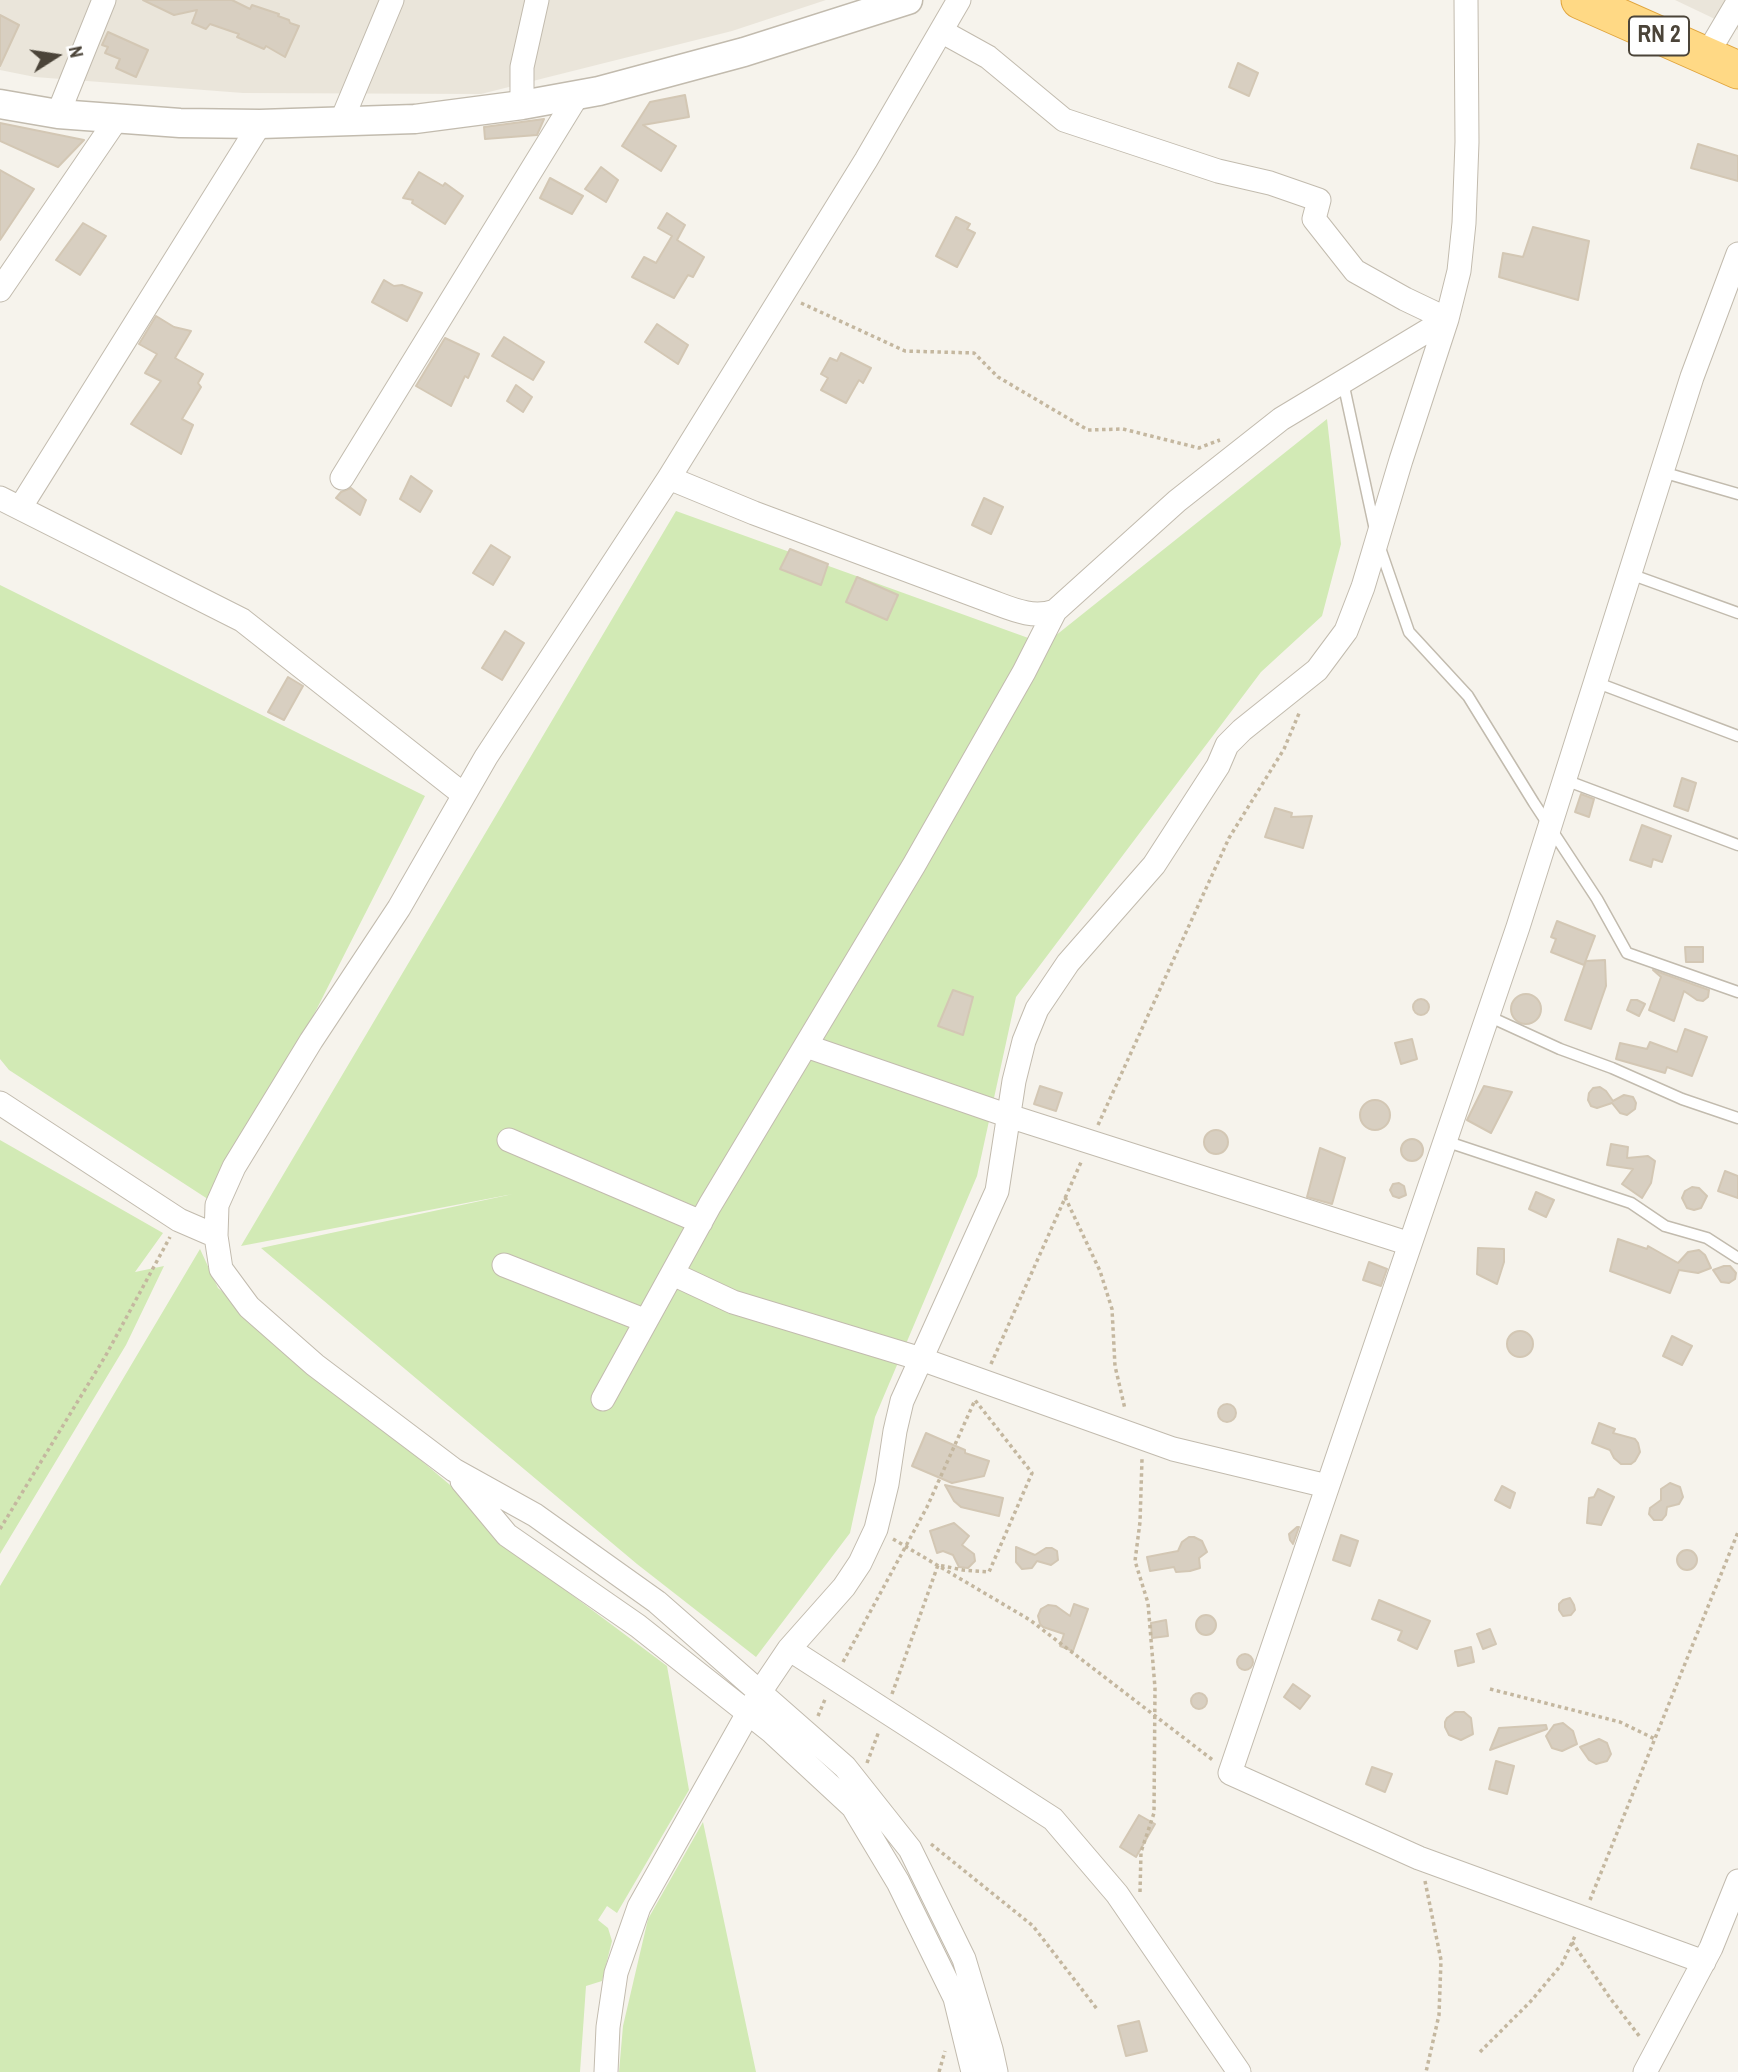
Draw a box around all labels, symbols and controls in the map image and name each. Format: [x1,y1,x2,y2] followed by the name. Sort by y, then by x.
[1629,17,1689,56] road number: RN 2
[21,21,91,91] north arrow
[63,43,90,60] text: N

